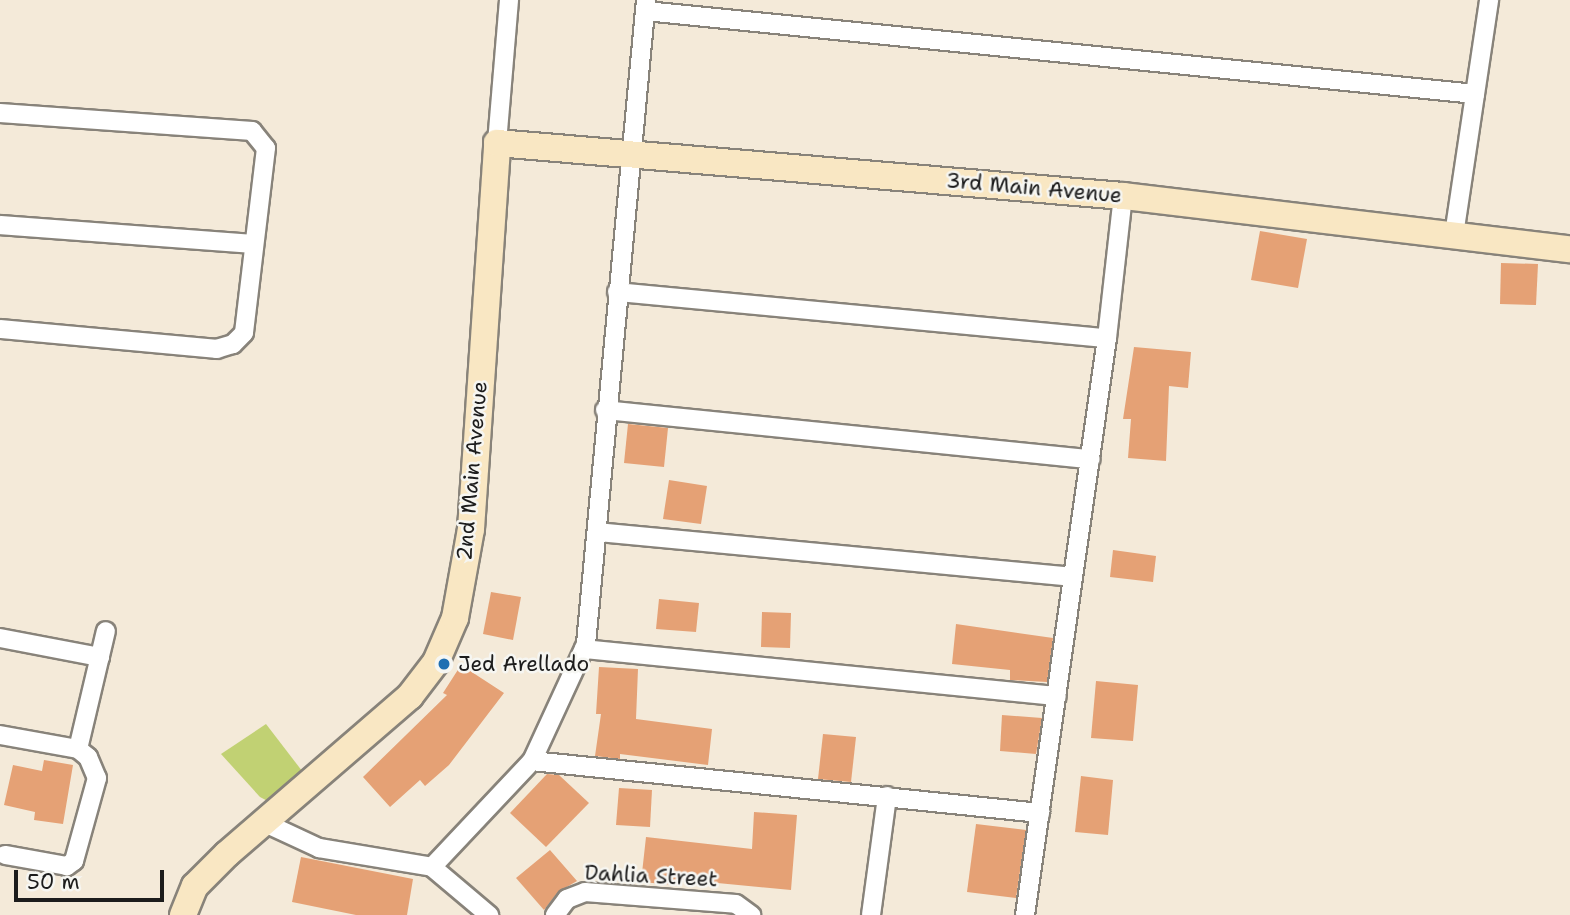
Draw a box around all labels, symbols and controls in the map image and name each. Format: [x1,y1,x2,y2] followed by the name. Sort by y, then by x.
[945,168,1123,208] street label: 3rd Main Avenue
[452,380,492,562] street label: 2nd Main Avenue
[458,651,589,677] place label: Jed Arellado
[436,656,452,672] marker: Jed Arellado
[18,856,168,900] scale bar
[584,860,718,892] street label: Dahlia Street
[27,868,80,896] text: 50 m

